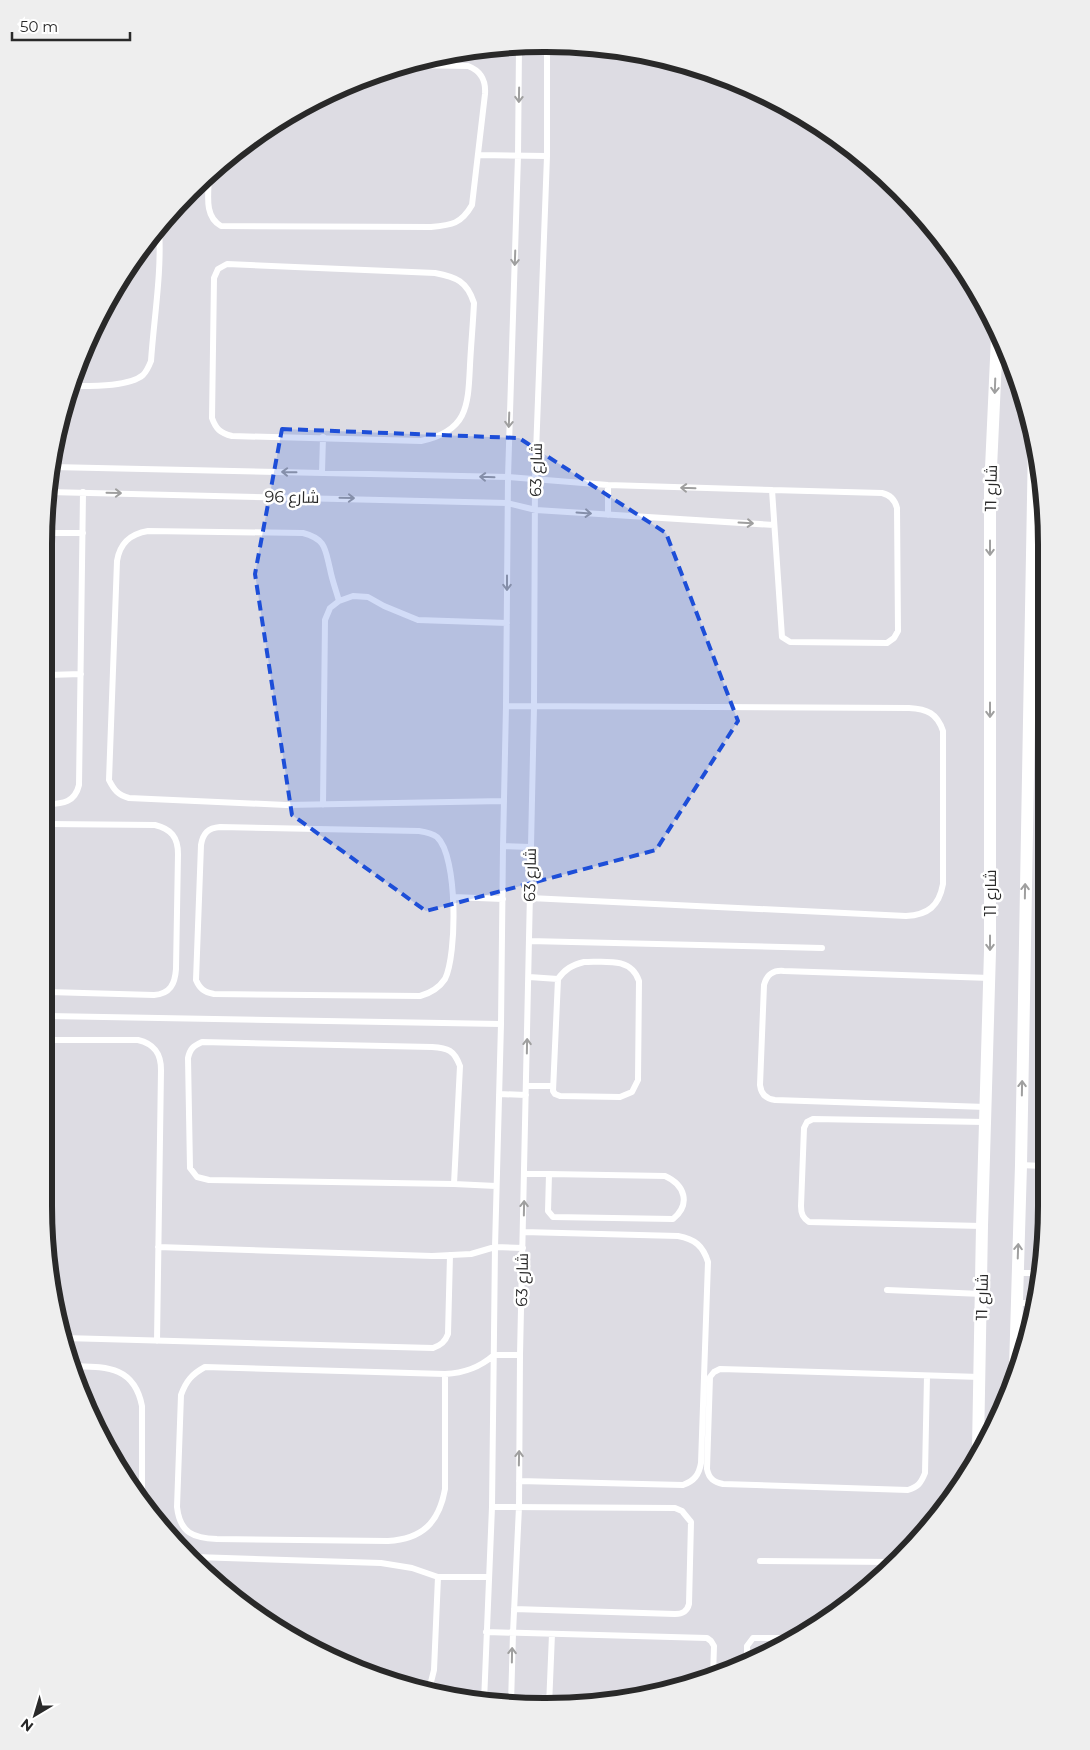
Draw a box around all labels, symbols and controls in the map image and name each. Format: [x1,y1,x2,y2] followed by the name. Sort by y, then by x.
[12,10,130,42] scale bar
[20,17,58,36] text: 50 m
[514,87,524,103] one-way arrow
[510,250,519,266] one-way arrow
[990,377,999,393] one-way arrow
[505,412,514,428] one-way arrow
[526,443,548,497] street label: شارع 63
[981,464,1003,512] street label: شارع 11
[282,467,298,477] one-way arrow
[479,472,495,482] one-way arrow
[681,483,697,492] one-way arrow
[264,487,320,509] street label: شارع 96
[106,488,122,498] one-way arrow
[338,493,354,503] one-way arrow
[576,508,592,518] one-way arrow
[738,518,754,527] one-way arrow
[985,540,995,556] one-way arrow
[502,574,512,591] one-way arrow
[985,702,995,718] one-way arrow
[520,848,542,902] street label: شارع 63
[981,870,1002,916] street label: شارع 11
[1021,883,1030,899] one-way arrow
[985,934,995,951] one-way arrow
[522,1038,532,1054] one-way arrow
[1017,1081,1027,1097] one-way arrow
[519,1200,528,1216] one-way arrow
[1014,1243,1023,1259] one-way arrow
[512,1253,534,1307] street label: شارع 63
[972,1273,994,1321] street label: شارع 11
[515,1450,524,1466] one-way arrow
[508,1648,517,1664] one-way arrow
[10,1690,60,1740] north arrow
[17,1715,37,1736] text: N

